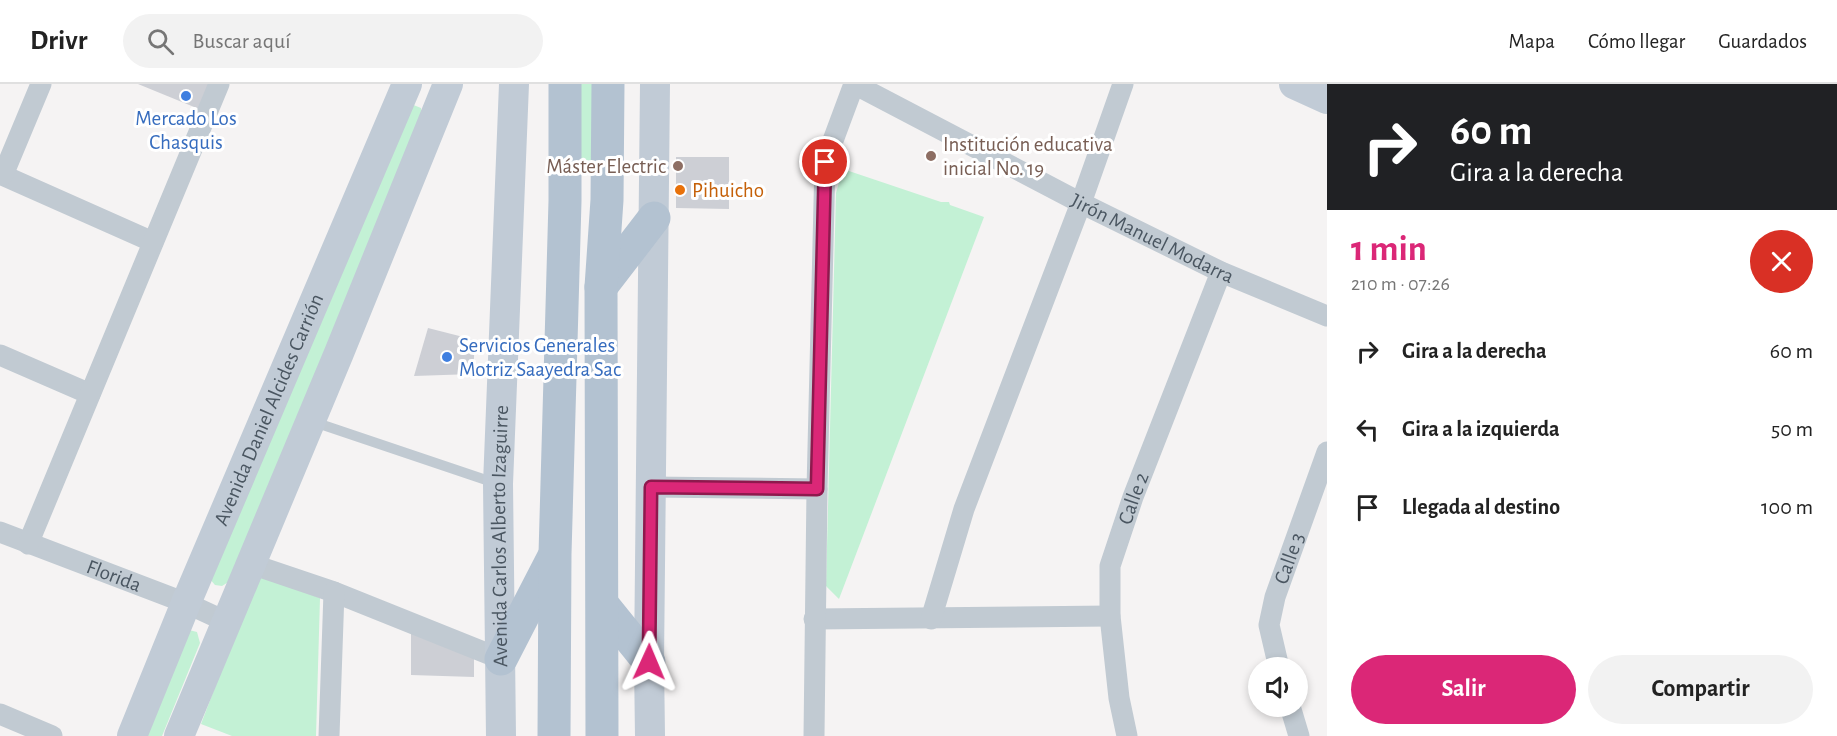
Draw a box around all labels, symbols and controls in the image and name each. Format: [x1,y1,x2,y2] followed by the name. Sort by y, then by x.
[123,14,543,68] search box
[144,25,177,58] icon: search
[30,27,87,55] text: Drivr
[192,30,291,52] text: Buscar aquí
[1509,31,1555,52] text: Mapa
[1588,31,1685,52] text: Cómo llegar
[1718,31,1807,52] text: Guardados
[179,89,193,103] marker: Mercado Los Chasquis
[135,108,237,153] place label: Mercado Los Chasquis
[1351,108,1429,186] icon: right
[1450,110,1532,152] text: 60 m
[943,134,1113,179] place label: Institución educativa inicial No. 19
[799,136,850,187] pin
[808,145,841,178] icon: arrive
[924,149,938,163] marker: Institución educativa inicial No. 19
[546,156,666,177] place label: Máster Electric
[671,159,685,173] marker: Máster Electric
[1450,159,1623,186] text: Gira a la derecha
[692,180,764,201] place label: Pihuicho
[673,183,687,197] marker: Pihuicho
[1068,189,1237,287] street label: Jirón Manuel Modarra
[1750,230,1813,293] button: close
[1351,231,1427,267] text: 1 min
[1351,274,1450,294] text: 210 m · 07:26
[210,290,327,528] street label: Avenida Daniel Alcides Carrión
[459,335,621,380] place label: Servicios Generales Motriz Saayedra Sac
[1351,335,1384,368] icon: right
[1402,340,1547,362] text: Gira a la derecha
[1770,340,1813,362] text: 60 m
[440,350,454,364] marker: Servicios Generales Motriz Saayedra Sac
[487,405,512,667] street label: Avenida Carlos Alberto Izaguirre
[1351,413,1384,446] icon: left
[1402,418,1560,440] text: Gira a la izquierda
[1771,418,1813,440] text: 50 m
[1114,469,1152,527] street label: Calle 2
[1351,491,1384,524] icon: arrive
[1402,496,1560,518] text: Llegada al destino
[1761,496,1813,518] text: 100 m
[1270,530,1308,587] street label: Calle 3
[84,556,145,596] street label: Florida
[617,630,681,694] position arrow
[1351,655,1576,724] button: Salir
[1588,655,1813,724] button: Compartir
[1248,657,1308,717] map controls
[1248,657,1308,717] button: sound

